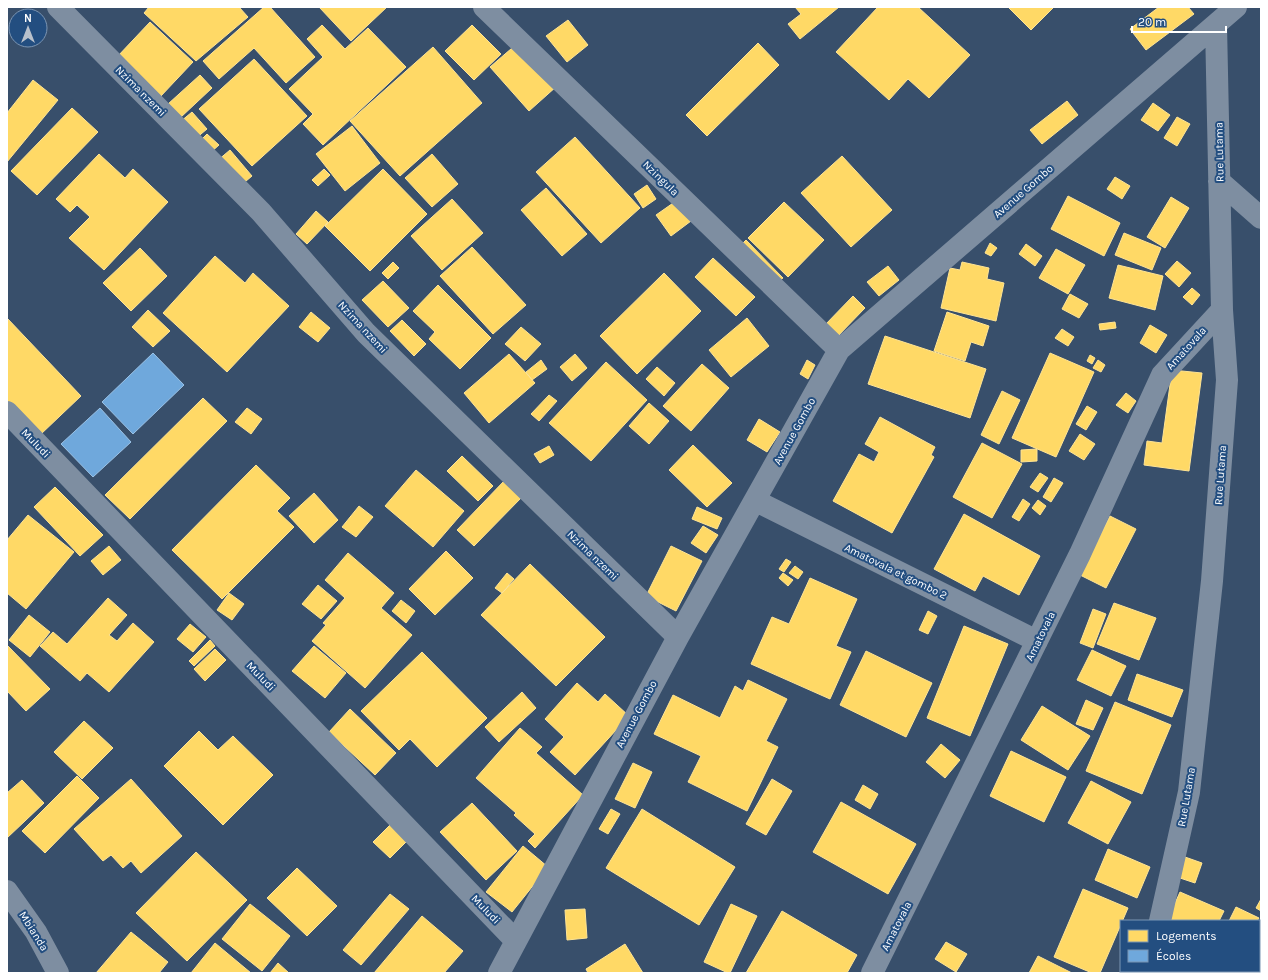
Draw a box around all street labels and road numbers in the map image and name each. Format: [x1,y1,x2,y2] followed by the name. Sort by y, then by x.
[113,63,169,119] street label: Nzima nzemi
[1212,122,1227,182] street label: Rue Lutama
[640,158,681,199] street label: Nzingula
[991,162,1056,221] street label: Avenue Gombo
[335,299,390,356] street label: Nzima nzemi
[1164,324,1209,373] street label: Amatovala
[771,395,818,467] street label: Avenue Gombo
[19,426,53,461] street label: Muludi
[1212,445,1229,505] street label: Rue Lutama
[564,528,621,583] street label: Nzima nzemi
[842,541,949,602] street label: Amatovala et gombo 2
[1023,609,1058,663] street label: Amatovala
[244,659,278,694] street label: Muludi
[613,678,660,750] street label: Avenue Gombo
[1175,766,1198,828] street label: Rue Lutama
[469,892,503,927] street label: Muludi
[878,899,914,953] street label: Amatovala
[16,909,51,954] street label: Mbianda

